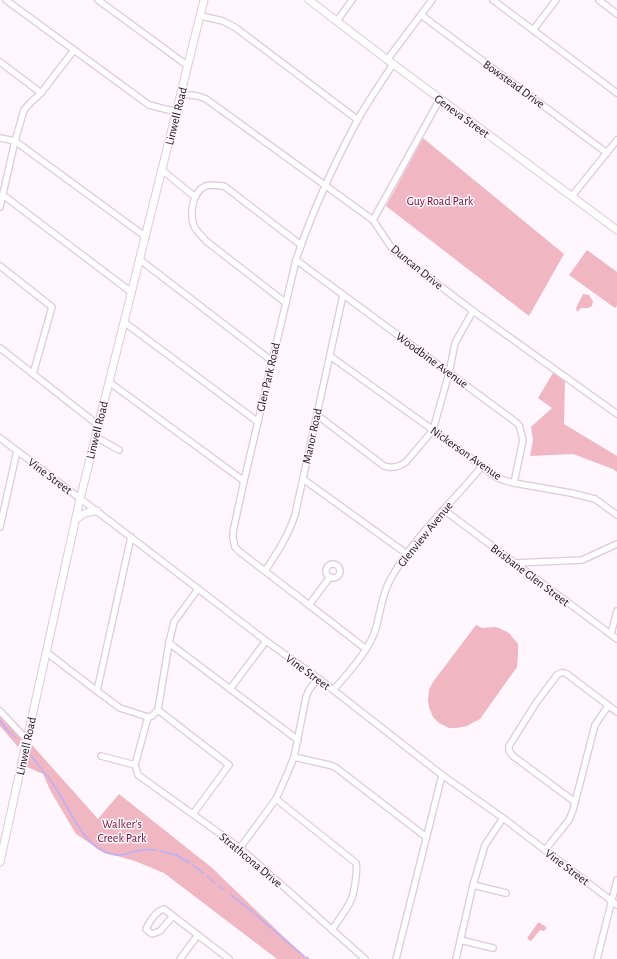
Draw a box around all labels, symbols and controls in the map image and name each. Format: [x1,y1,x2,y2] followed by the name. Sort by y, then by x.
[481,58,547,110] street label: Bowstead Drive
[163,86,189,146] street label: Linwell Road
[432,92,492,140] street label: Geneva Street
[407,195,474,208] park label: Guy Road Park
[389,243,445,291] street label: Duncan Drive
[394,330,470,390] street label: Woodbine Avenue
[254,341,282,413] street label: Glen Park Road
[84,400,110,460] street label: Linwell Road
[300,407,324,465] street label: Manor Road
[428,424,504,482] street label: Nickerson Avenue
[26,456,74,496] street label: Vine Street
[395,499,455,569] street label: Glenview Avenue
[489,542,572,608] street label: Brisbane Glen Street
[284,652,333,692] street label: Vine Street
[14,716,38,776] street label: Linwell Road
[97,818,147,844] park label: Walker's Creek Park
[217,830,285,890] street label: Strathcona Drive
[543,847,591,887] street label: Vine Street

